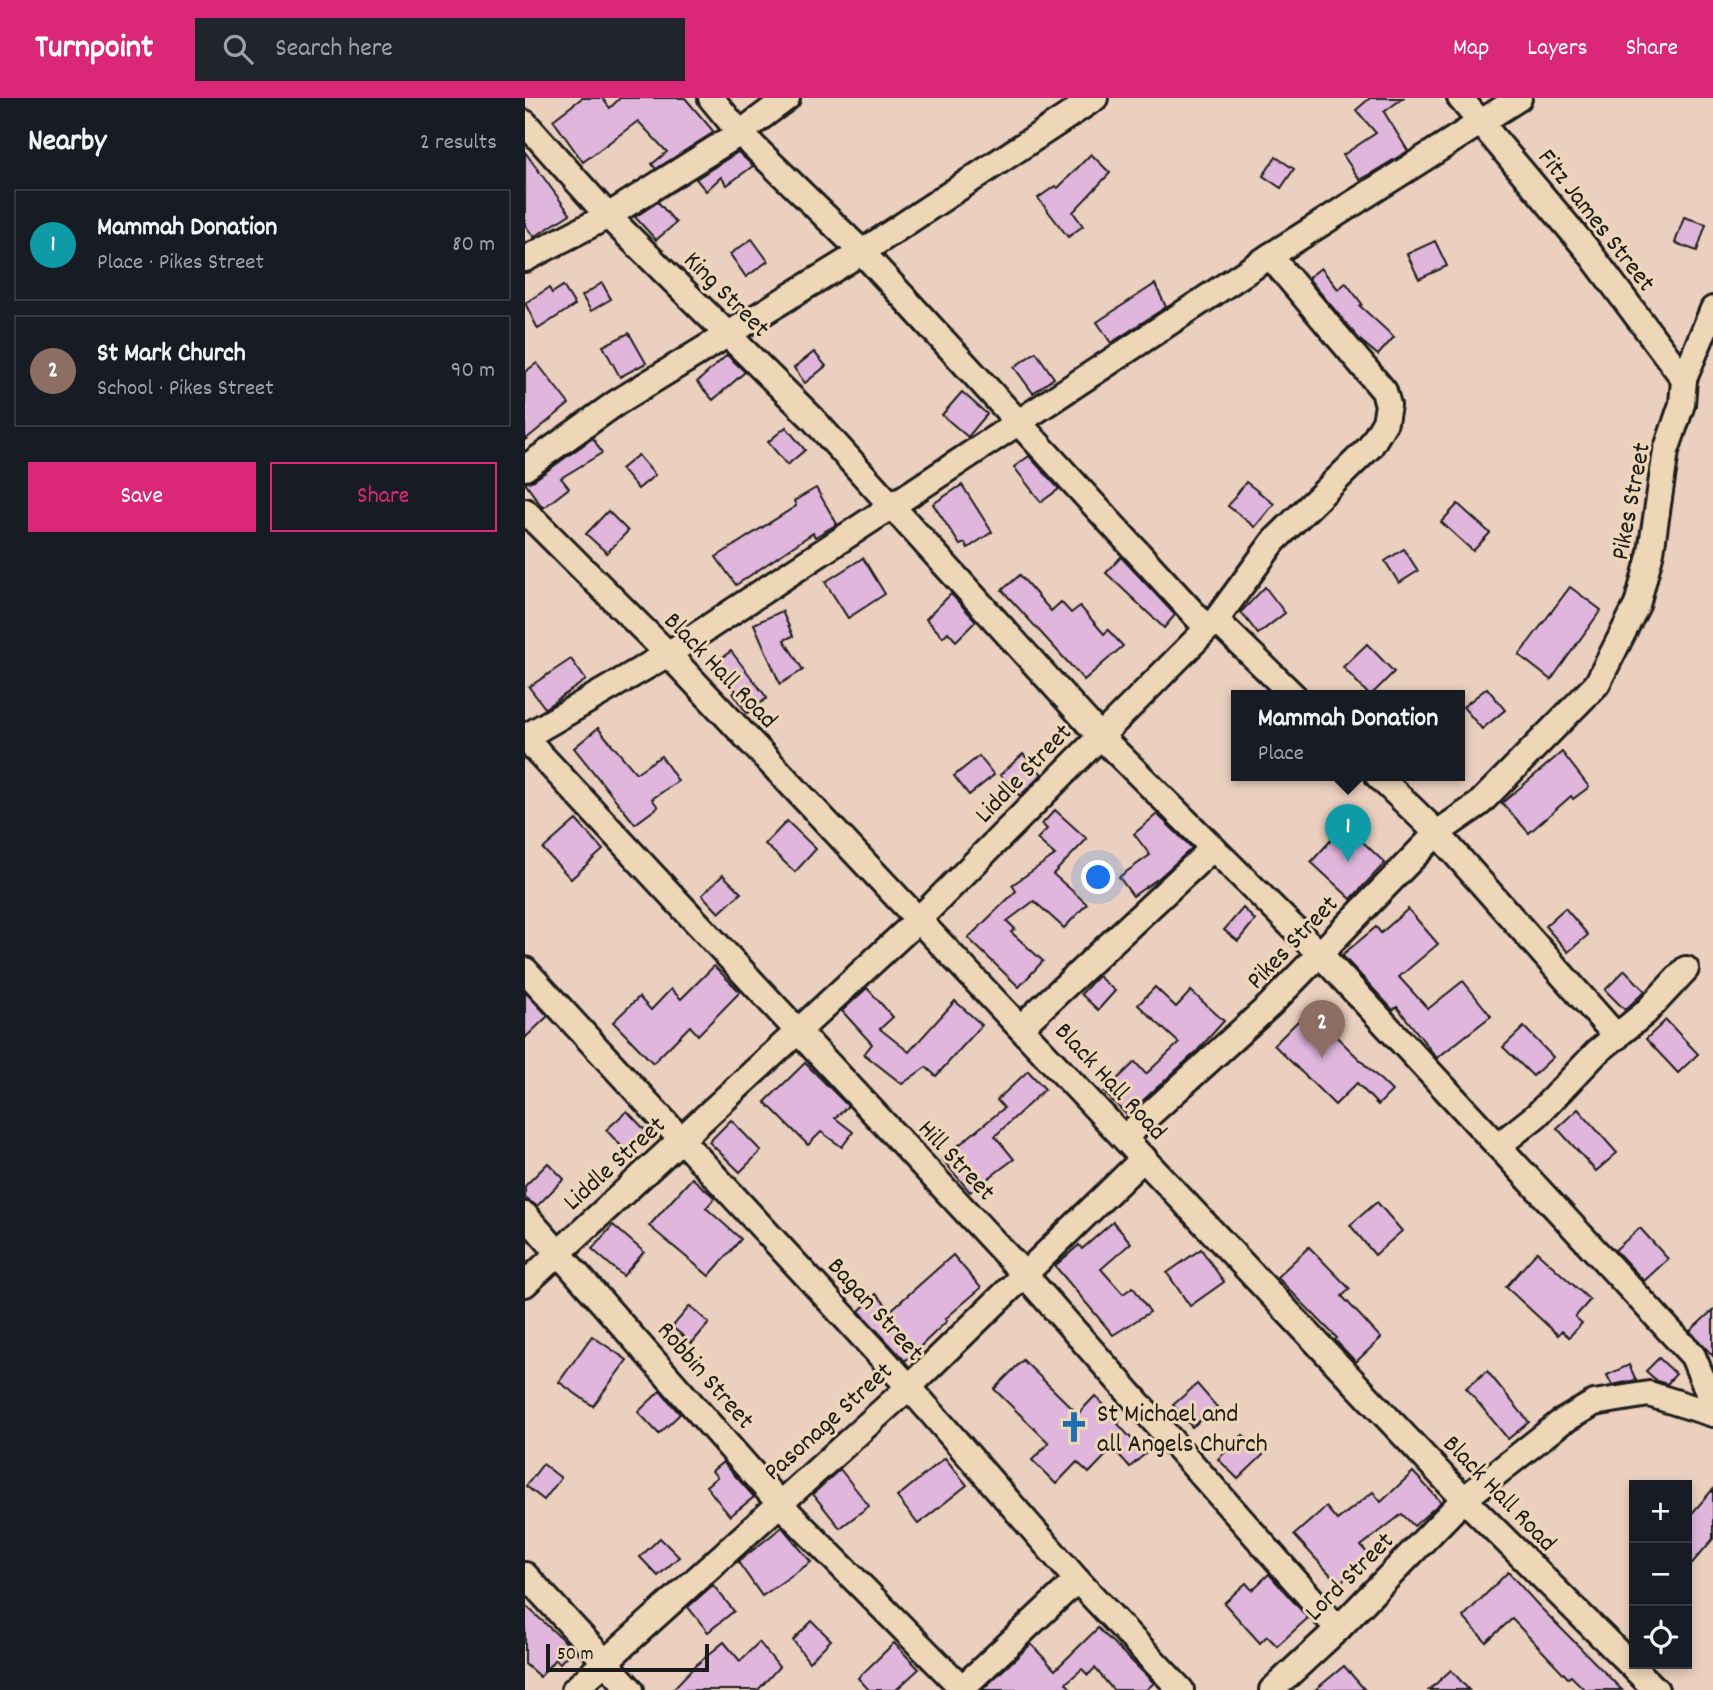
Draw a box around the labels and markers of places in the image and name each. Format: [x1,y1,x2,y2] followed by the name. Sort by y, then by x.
[1325,804,1371,862] pin: 1
[1299,1000,1345,1058] pin: 2
[1097,1397,1268,1464] place label: St Michael and all Angels Church
[1057,1410,1091,1444] church icon: St Michael and all Angels Church

